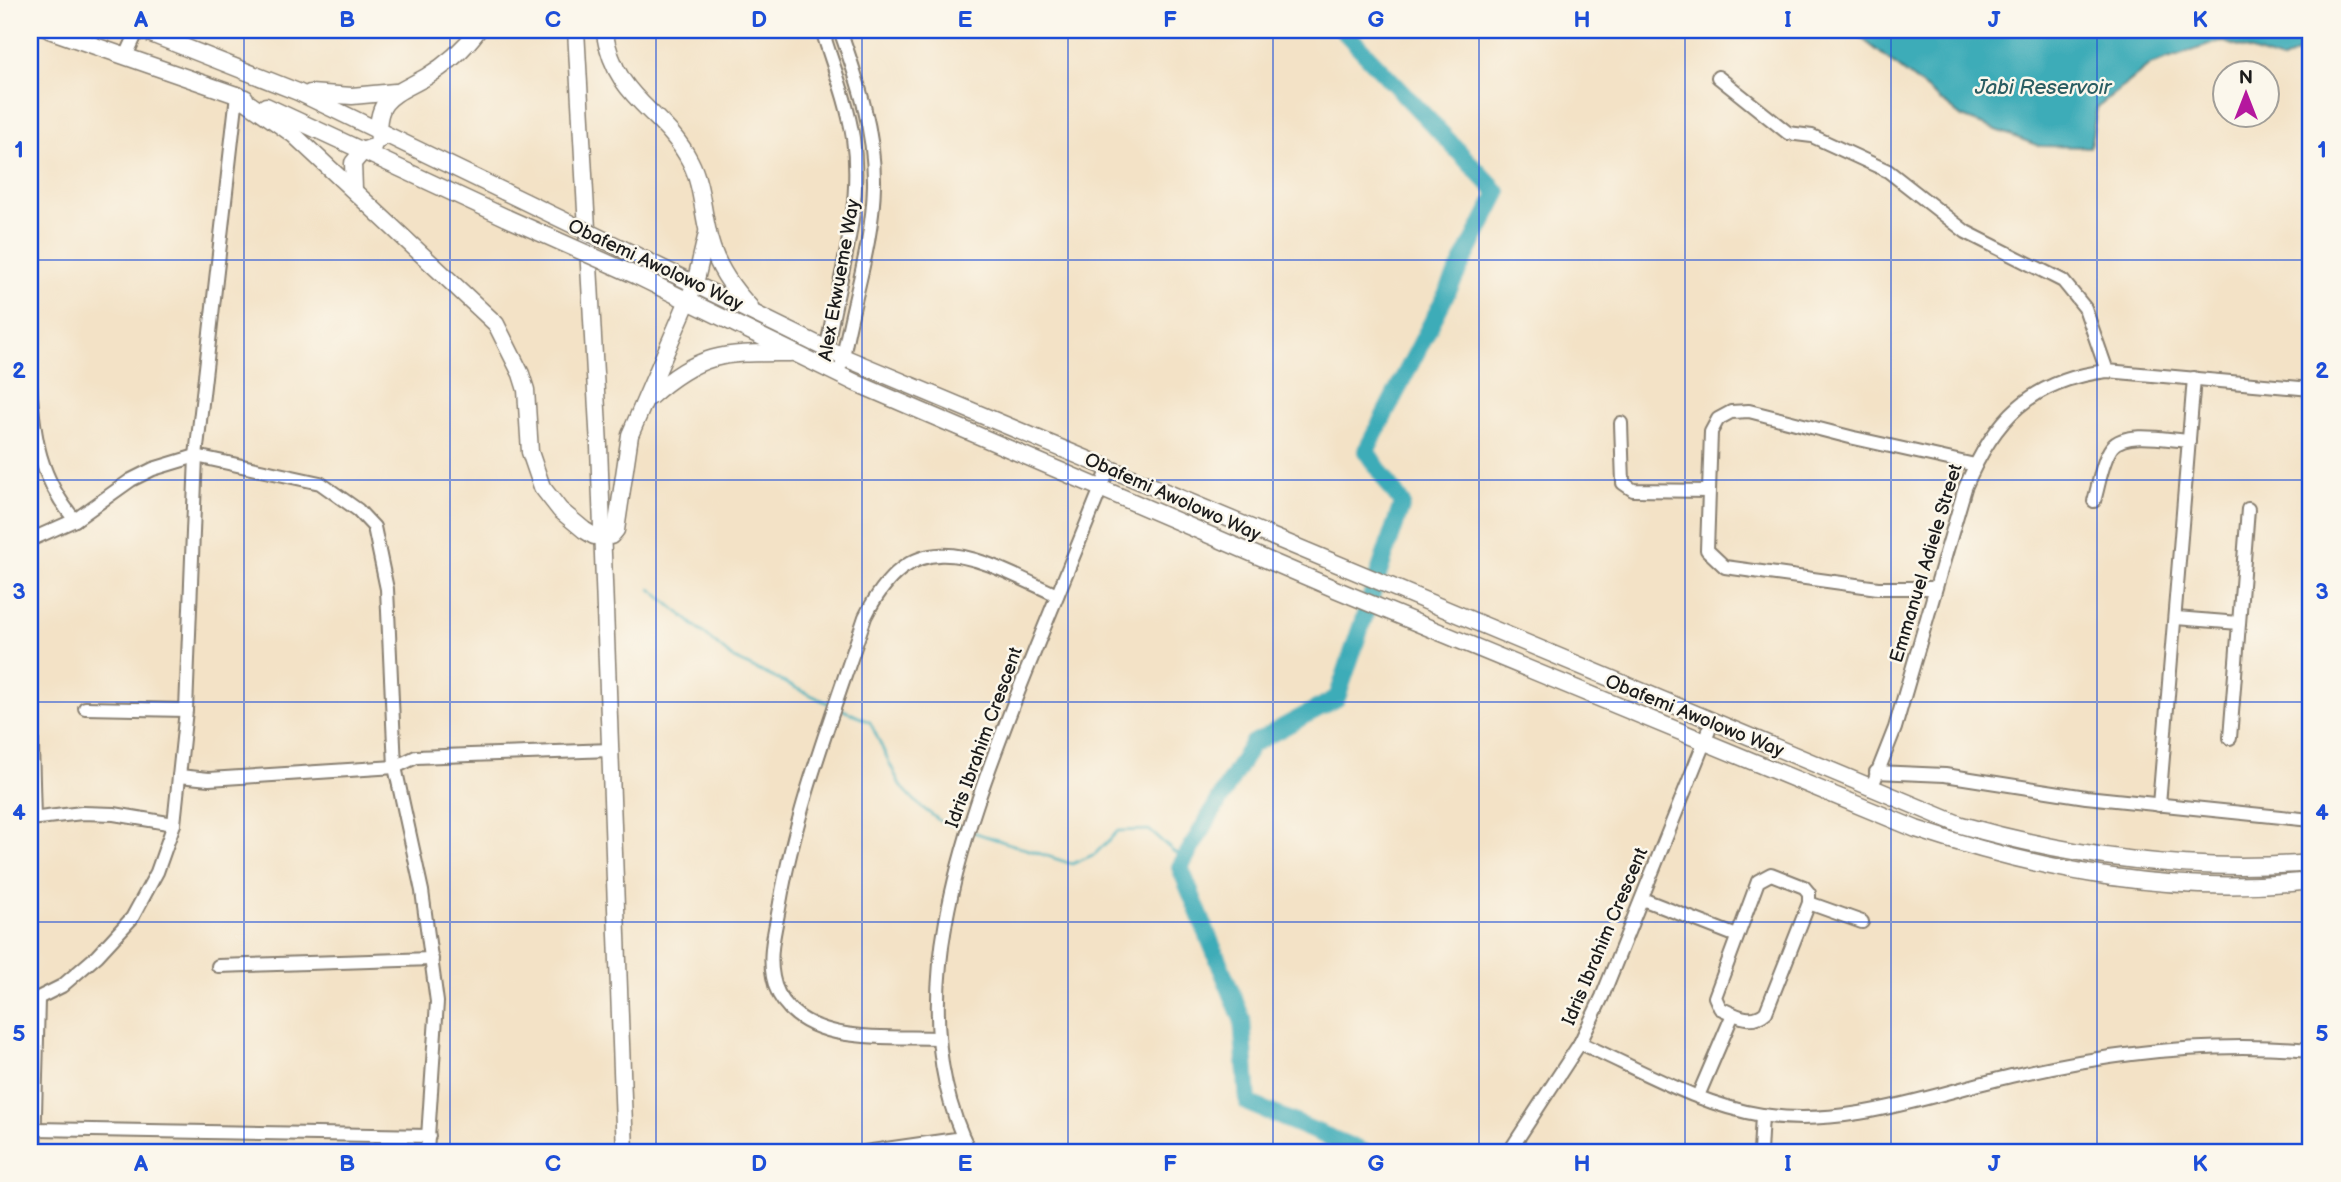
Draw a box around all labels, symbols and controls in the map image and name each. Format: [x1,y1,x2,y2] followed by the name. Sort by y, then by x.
[133,6,149,34] text: A
[339,6,355,34] text: B
[545,6,561,34] text: C
[751,6,767,34] text: D
[958,6,973,34] text: E
[1163,6,1177,34] text: F
[1368,6,1385,34] text: G
[1573,6,1591,34] text: H
[1784,6,1792,34] text: I
[1988,6,2001,34] text: J
[2192,6,2208,34] text: K
[2212,60,2282,130] north arrow
[2239,67,2253,90] text: N
[1974,75,2112,100] water label: Jabi Reservoir
[14,136,24,164] text: 1
[2317,136,2327,164] text: 1
[814,197,865,363] street label: Alex Ekwueme Way
[564,215,747,316] street label: Obafemi Awolowo Way
[12,357,26,385] text: 2
[2315,357,2329,385] text: 2
[1081,448,1264,547] street label: Obafemi Awolowo Way
[1885,461,1968,666] street label: Emmanuel Adiele Street
[12,578,26,606] text: 3
[2315,578,2329,606] text: 3
[941,644,1028,831] street label: Idris Ibrahim Crescent
[1602,670,1787,763] street label: Obafemi Awolowo Way
[12,799,26,827] text: 4
[2315,799,2329,827] text: 4
[1558,844,1653,1029] street label: Idris Ibrahim Crescent
[12,1020,26,1048] text: 5
[2315,1020,2329,1048] text: 5
[133,1150,149,1178] text: A
[339,1150,355,1178] text: B
[545,1150,561,1178] text: C
[751,1150,767,1178] text: D
[958,1150,973,1178] text: E
[1163,1150,1177,1178] text: F
[1368,1150,1385,1178] text: G
[1573,1150,1591,1178] text: H
[1784,1150,1792,1178] text: I
[1988,1150,2001,1178] text: J
[2192,1150,2208,1178] text: K

